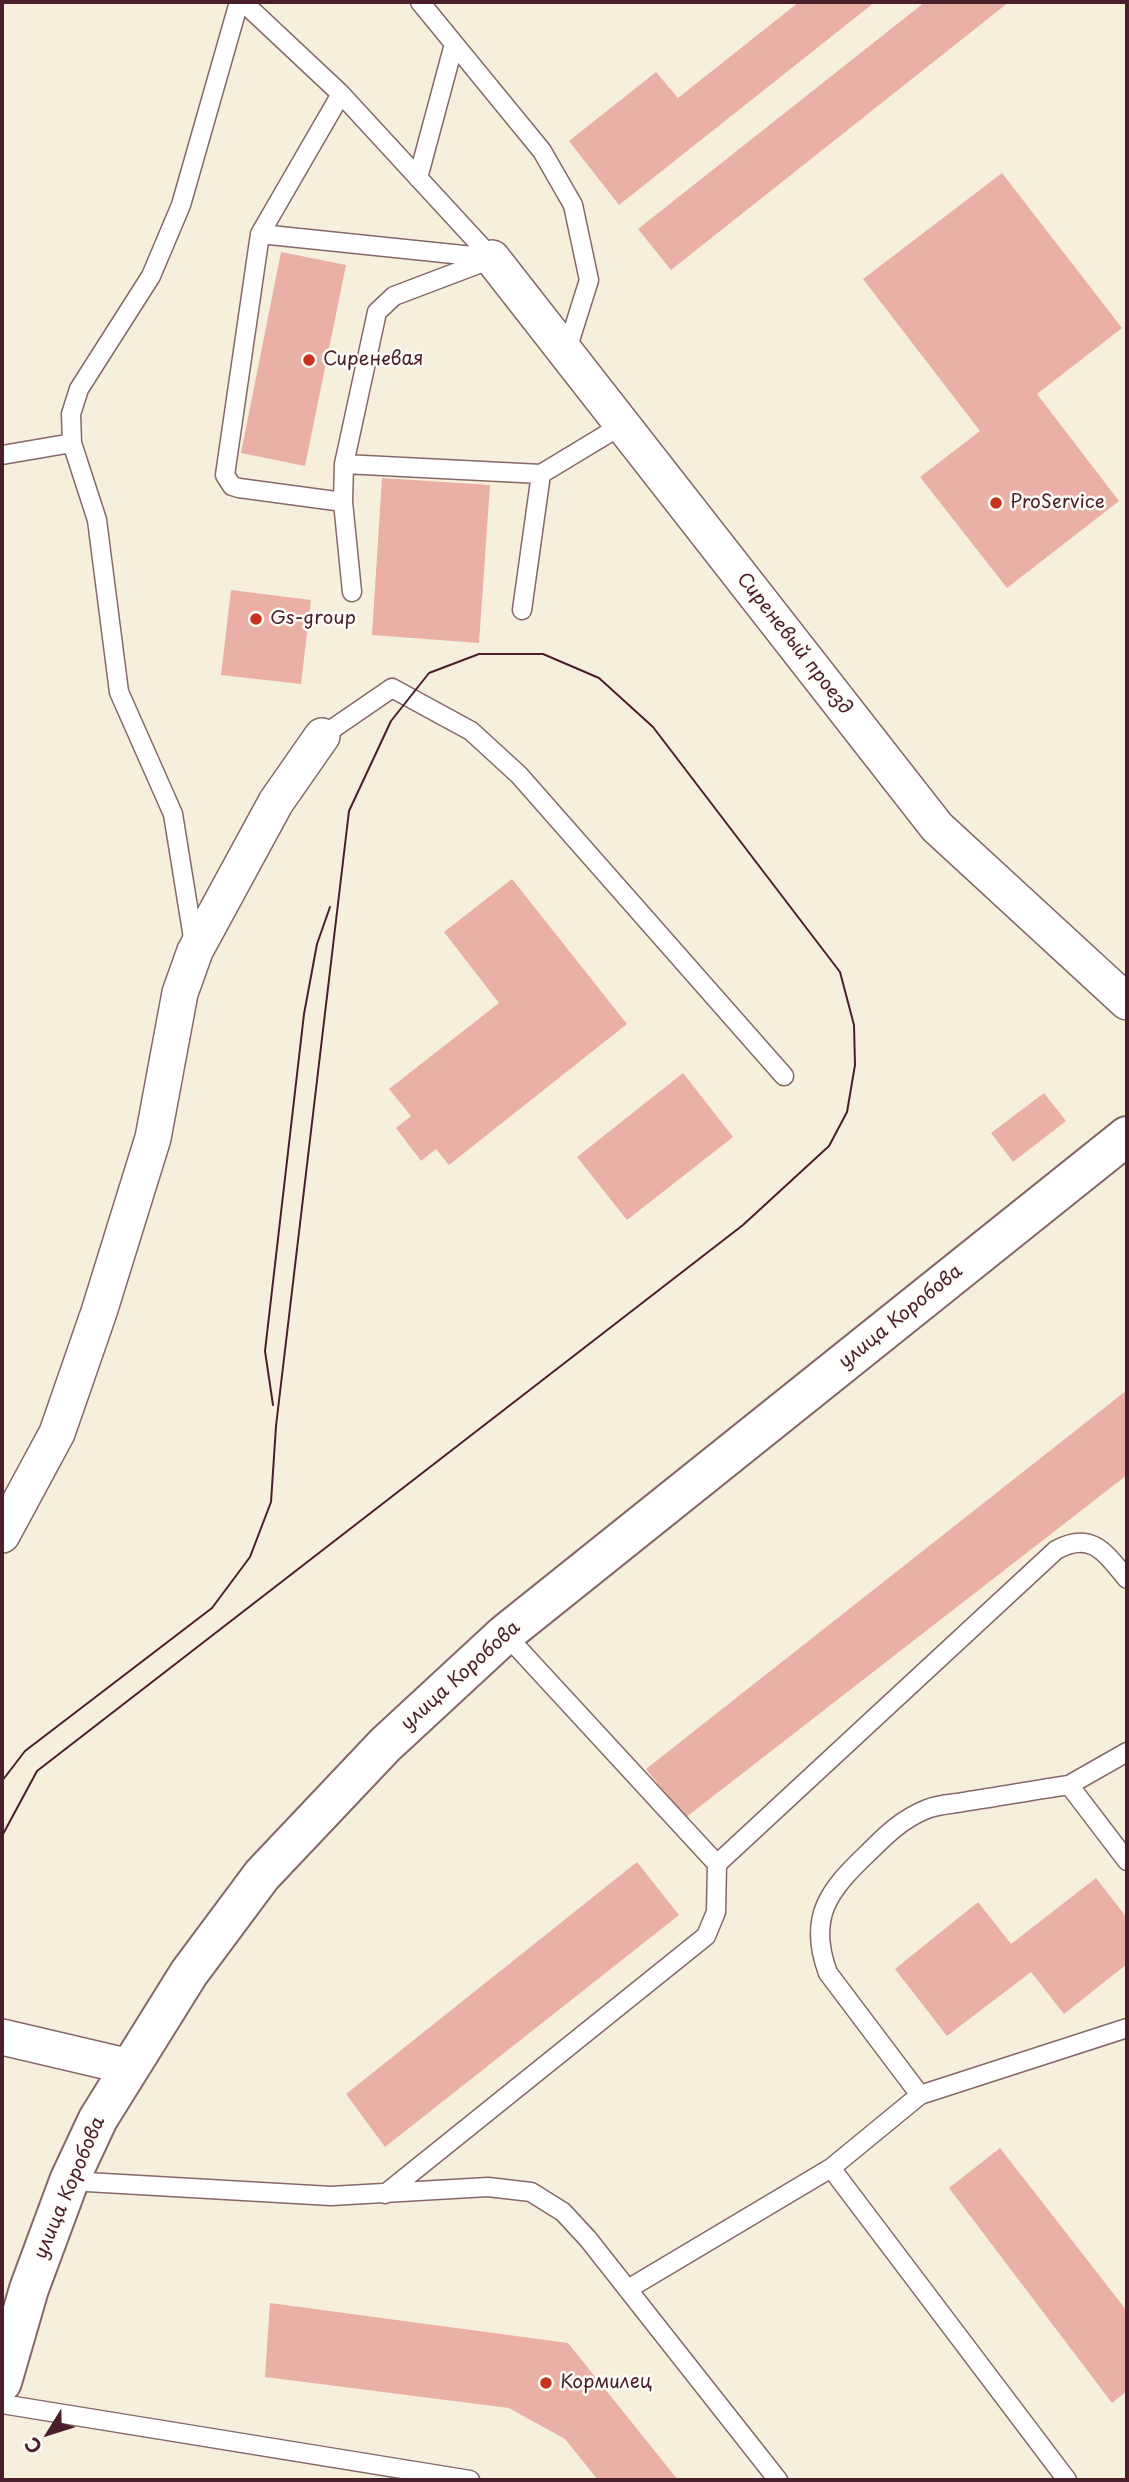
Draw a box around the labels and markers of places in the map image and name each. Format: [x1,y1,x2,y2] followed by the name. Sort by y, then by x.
[323,349,424,371] place label: Сиреневая
[301,352,317,368] marker: Сиреневая
[1010,492,1105,514] place label: ProService
[988,495,1004,511] marker: ProService
[270,608,356,630] place label: Gs-group
[248,611,264,627] marker: Gs-group
[560,2372,652,2394] place label: Кормилец
[538,2375,554,2391] marker: Кормилец

